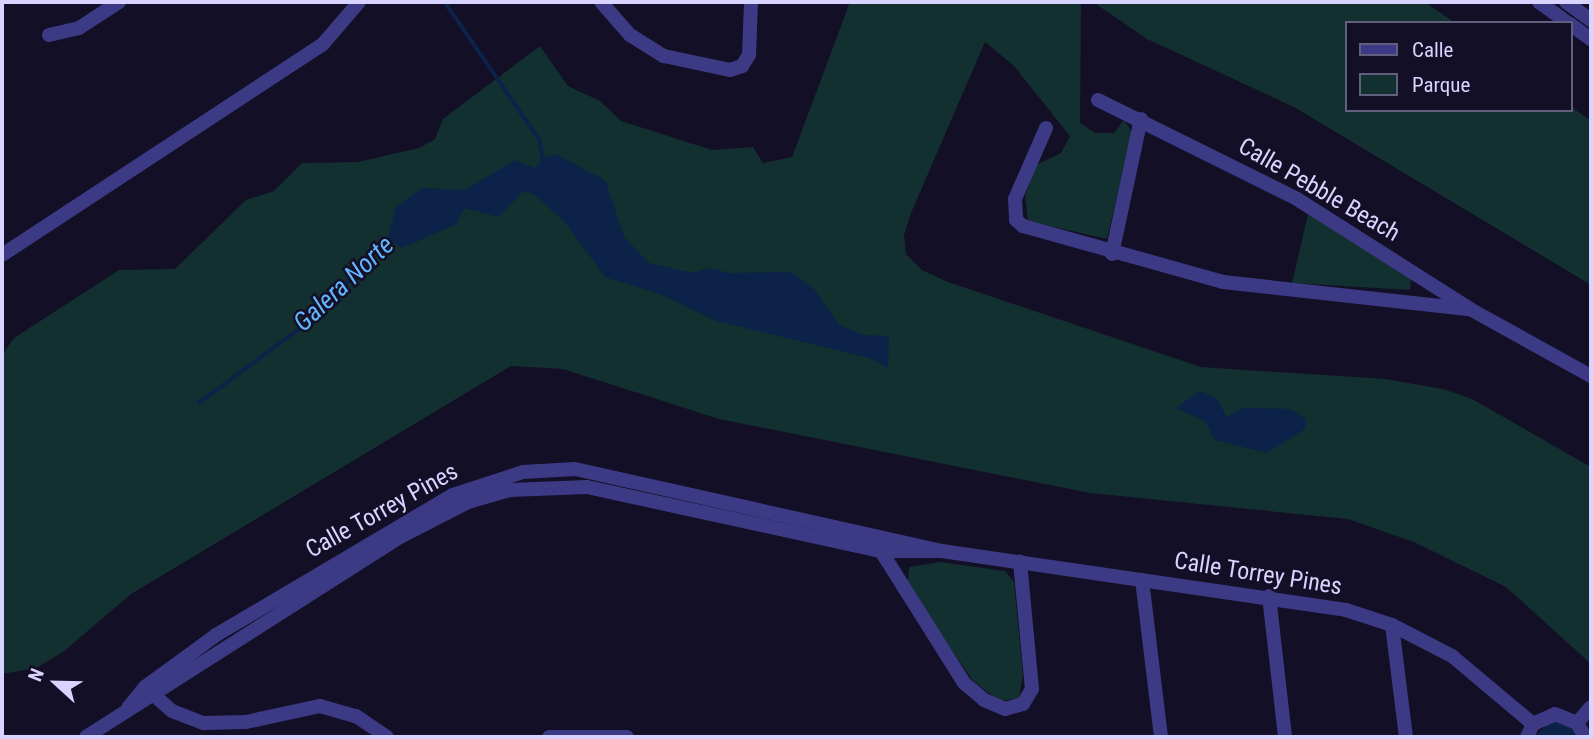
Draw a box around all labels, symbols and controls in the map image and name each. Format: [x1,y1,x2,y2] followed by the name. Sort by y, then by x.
[1344,21,1572,112] legend
[1412,38,1453,62] text: Calle
[1412,73,1470,97] text: Parque
[1233,132,1405,248] street label: Calle Pebble Beach
[287,230,401,338] water label: Galera Norte
[301,457,463,565] street label: Calle Torrey Pines
[1172,546,1344,602] street label: Calle Torrey Pines
[21,648,91,718] north arrow
[23,665,49,685] text: N

